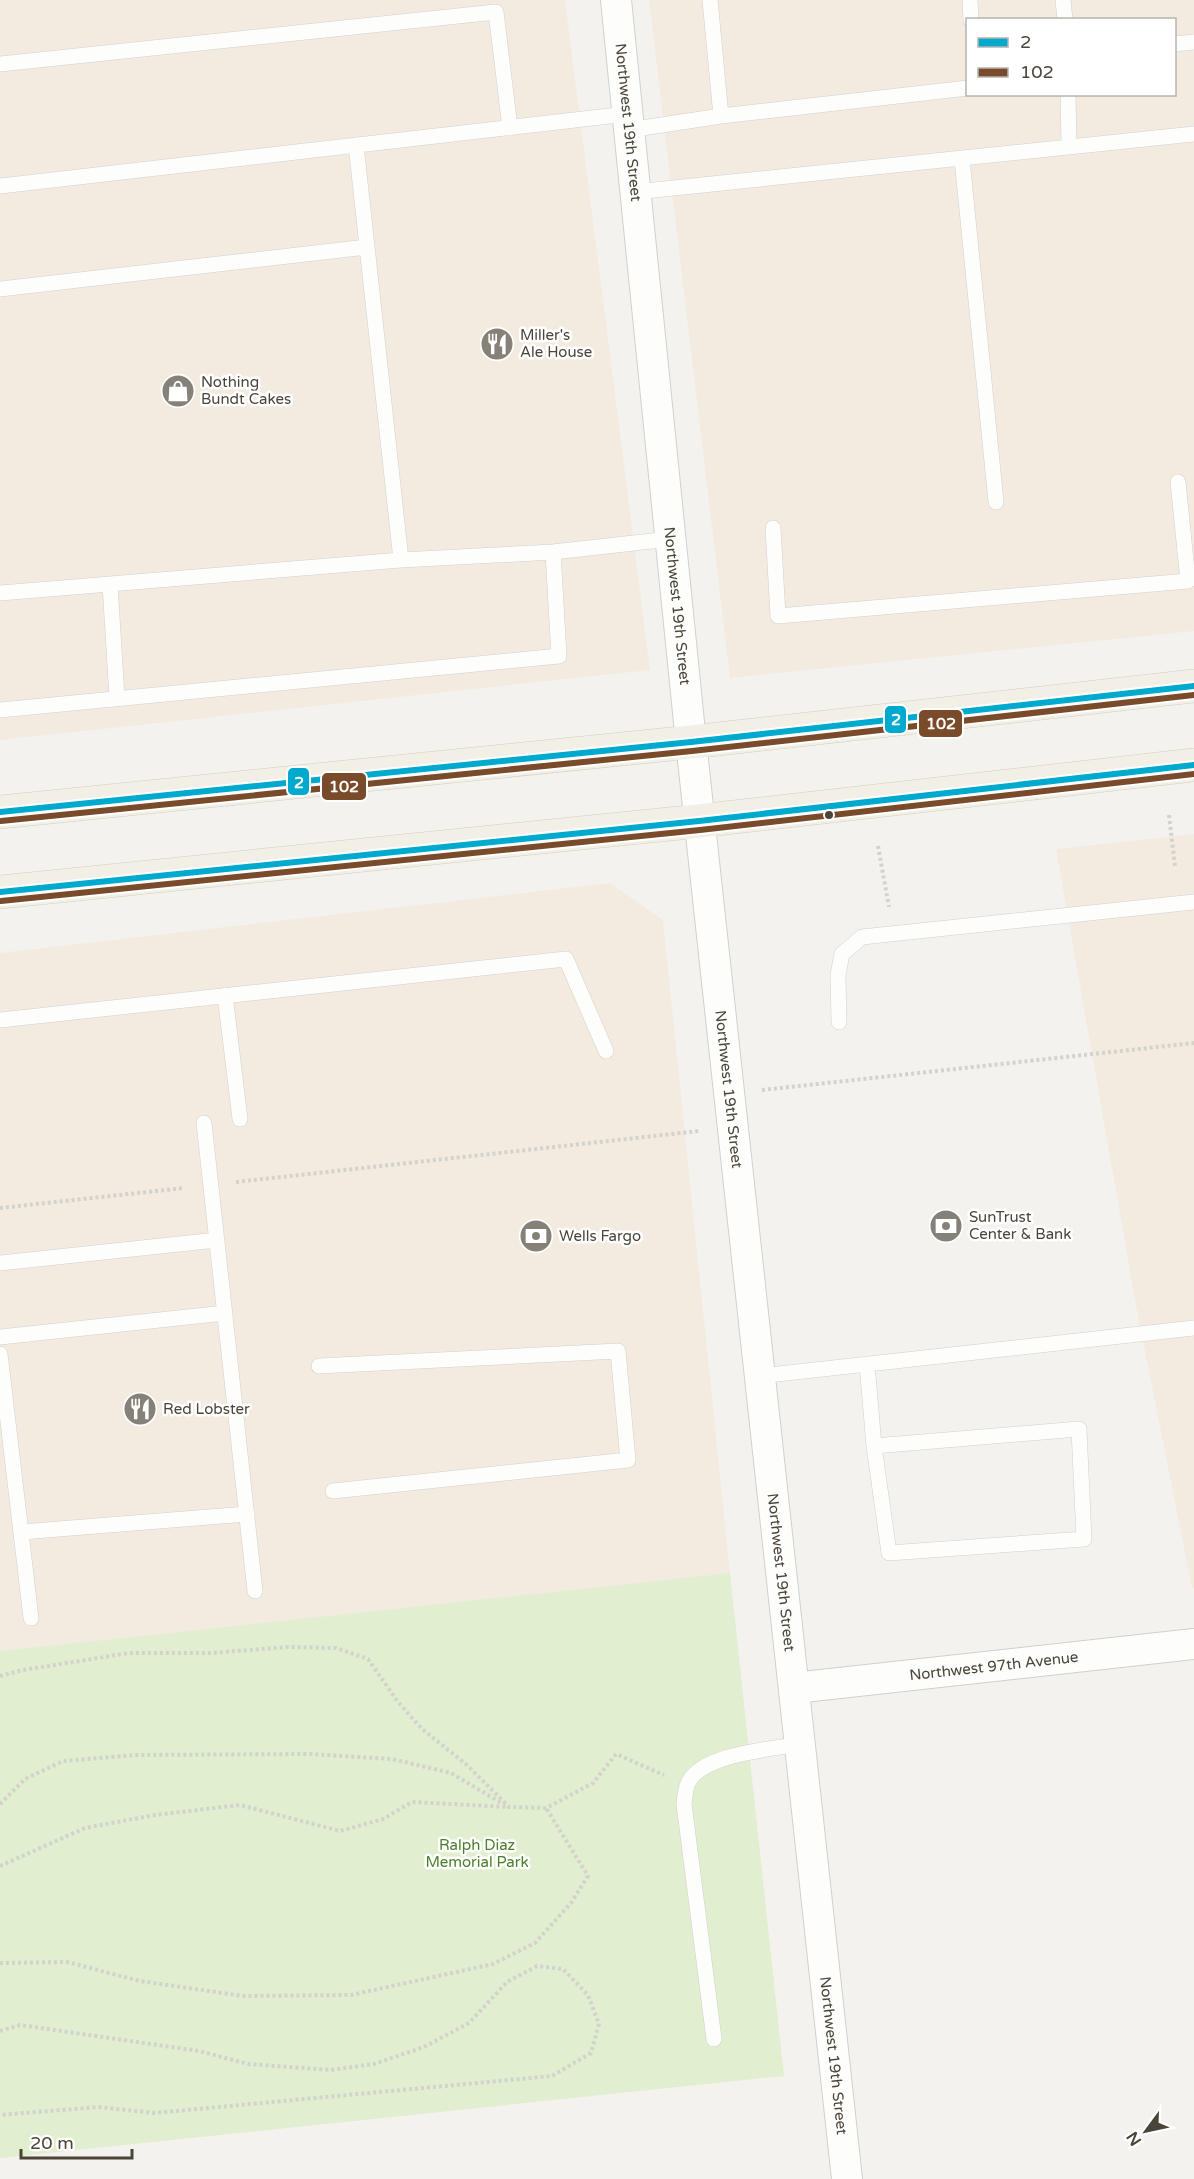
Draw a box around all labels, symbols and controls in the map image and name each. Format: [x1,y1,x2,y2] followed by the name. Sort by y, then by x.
[966,18,1176,96] legend
[1020,31,1031,53] text: 2
[611,42,645,203] street label: Northwest 19th Street
[1020,61,1054,83] text: 102
[479,326,515,362] restaurant icon: Miller's Ale House
[520,326,592,361] place label: Miller's Ale House
[160,373,196,409] shop icon: Nothing Bundt Cakes
[201,373,291,408] place label: Nothing Bundt Cakes
[660,526,694,686] street label: Northwest 19th Street
[884,705,907,734] line badge: 2
[918,709,963,738] line badge: 102
[891,710,901,730] text: 2
[926,714,956,734] text: 102
[287,767,310,796] line badge: 2
[321,772,367,801] line badge: 102
[294,773,304,793] text: 2
[329,777,359,797] text: 102
[823,809,835,821] unlabelled marker
[711,1009,746,1169] street label: Northwest 19th Street
[928,1208,964,1244] bank icon: SunTrust Center & Bank
[969,1208,1071,1243] place label: SunTrust Center & Bank
[518,1218,554,1254] bank icon: Wells Fargo
[559,1227,641,1245] place label: Wells Fargo
[122,1391,158,1427] restaurant icon: Red Lobster
[163,1400,250,1418] place label: Red Lobster
[764,1492,799,1653] street label: Northwest 19th Street
[908,1648,1079,1684] street label: Northwest 97th Avenue
[425,1836,529,1871] park label: Ralph Diaz Memorial Park
[816,1975,851,2136] street label: Northwest 19th Street
[1116,2101,1176,2161] north arrow
[21,2122,132,2160] scale bar
[1122,2128,1146,2149] text: N
[30,2132,74,2154] text: 20 m

